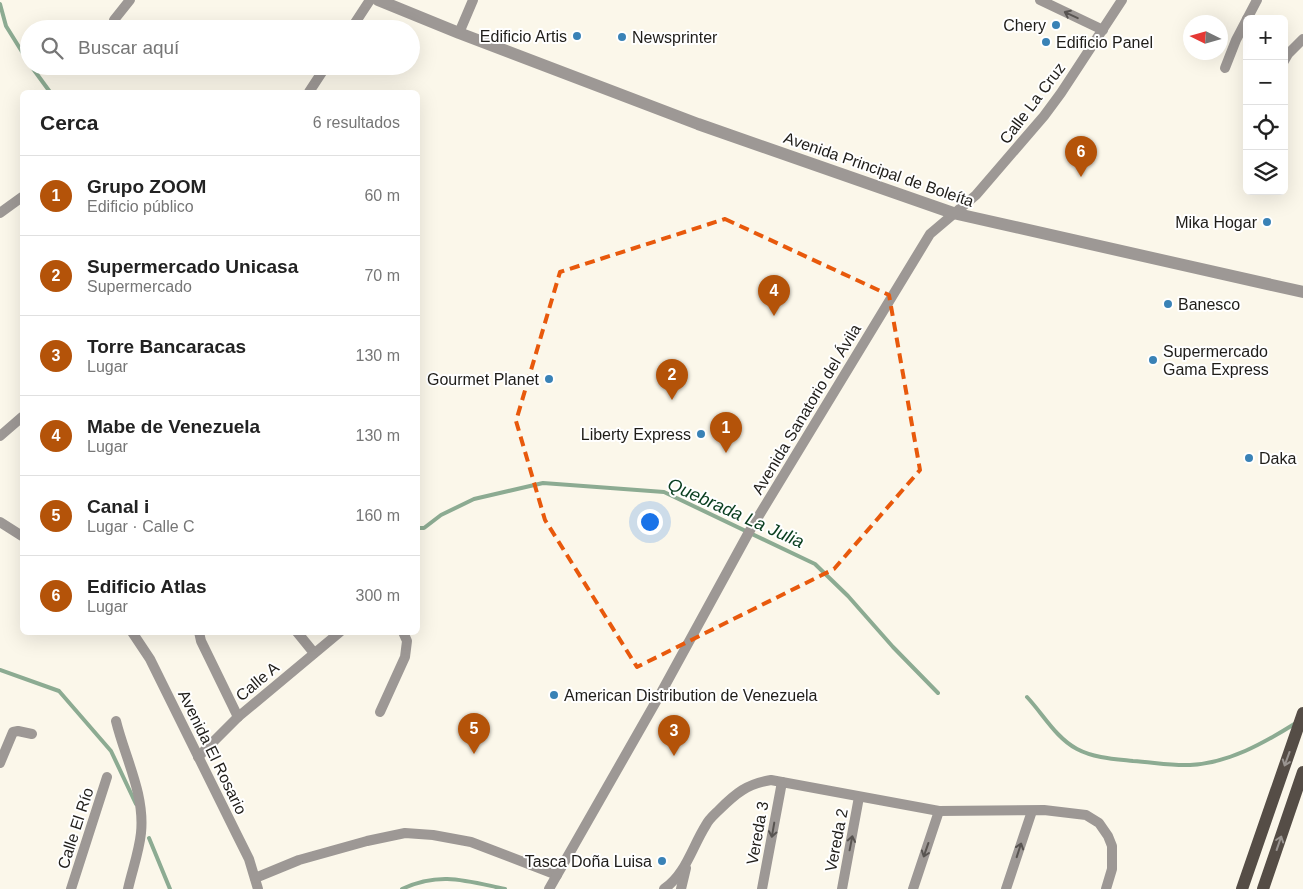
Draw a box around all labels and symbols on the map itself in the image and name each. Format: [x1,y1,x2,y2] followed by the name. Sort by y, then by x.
[1064,10,1079,19] one-way arrow
[1183,15,1228,60] north arrow
[1003,17,1046,34] place label: Chery
[1050,19,1062,31] marker: Chery
[480,28,567,45] place label: Edificio Artis
[632,29,718,46] place label: Newsprinter
[571,30,583,42] marker: Edificio Artis
[616,31,628,43] marker: Newsprinter
[1056,34,1153,51] place label: Edificio Panel
[1040,36,1052,48] marker: Edificio Panel
[996,59,1068,147] street label: Calle La Cruz
[782,129,976,210] street label: Avenida Principal de Boleíta
[1065,136,1097,177] pin: 6
[1175,214,1258,231] place label: Mika Hogar
[1261,216,1273,228] marker: Mika Hogar
[758,275,790,316] pin: 4
[1178,296,1240,313] place label: Banesco
[1162,298,1174,310] marker: Banesco
[748,321,864,497] street label: Avenida Sanatorio del Ávila
[1163,343,1269,378] place label: Supermercado Gama Express
[1147,354,1159,366] marker: Supermercado Gama Express
[656,359,688,400] pin: 2
[427,371,540,388] place label: Gourmet Planet
[543,373,555,385] marker: Gourmet Planet
[710,412,742,453] pin: 1
[581,426,691,443] place label: Liberty Express
[695,428,707,440] marker: Liberty Express
[1259,450,1296,467] place label: Daka
[1243,452,1255,464] marker: Daka
[665,474,807,552] water label: Quebrada La Julia
[637,509,663,535] your location
[232,658,282,704] street label: Calle A
[175,687,250,817] street label: Avenida El Rosario
[564,687,818,704] place label: American Distribution de Venezuela
[548,689,560,701] marker: American Distribution de Venezuela
[458,713,490,754] pin: 5
[658,715,690,756] pin: 3
[1282,750,1291,766] one-way arrow
[54,785,97,871] street label: Calle El Río
[744,800,771,866] street label: Vereda 3
[822,807,851,873] street label: Vereda 2
[768,822,778,838] one-way arrow
[846,835,856,851] one-way arrow
[1274,835,1284,851] one-way arrow
[921,842,930,857] one-way arrow
[1015,843,1024,858] one-way arrow
[525,853,652,870] place label: Tasca Doña Luisa
[656,855,668,867] marker: Tasca Doña Luisa

